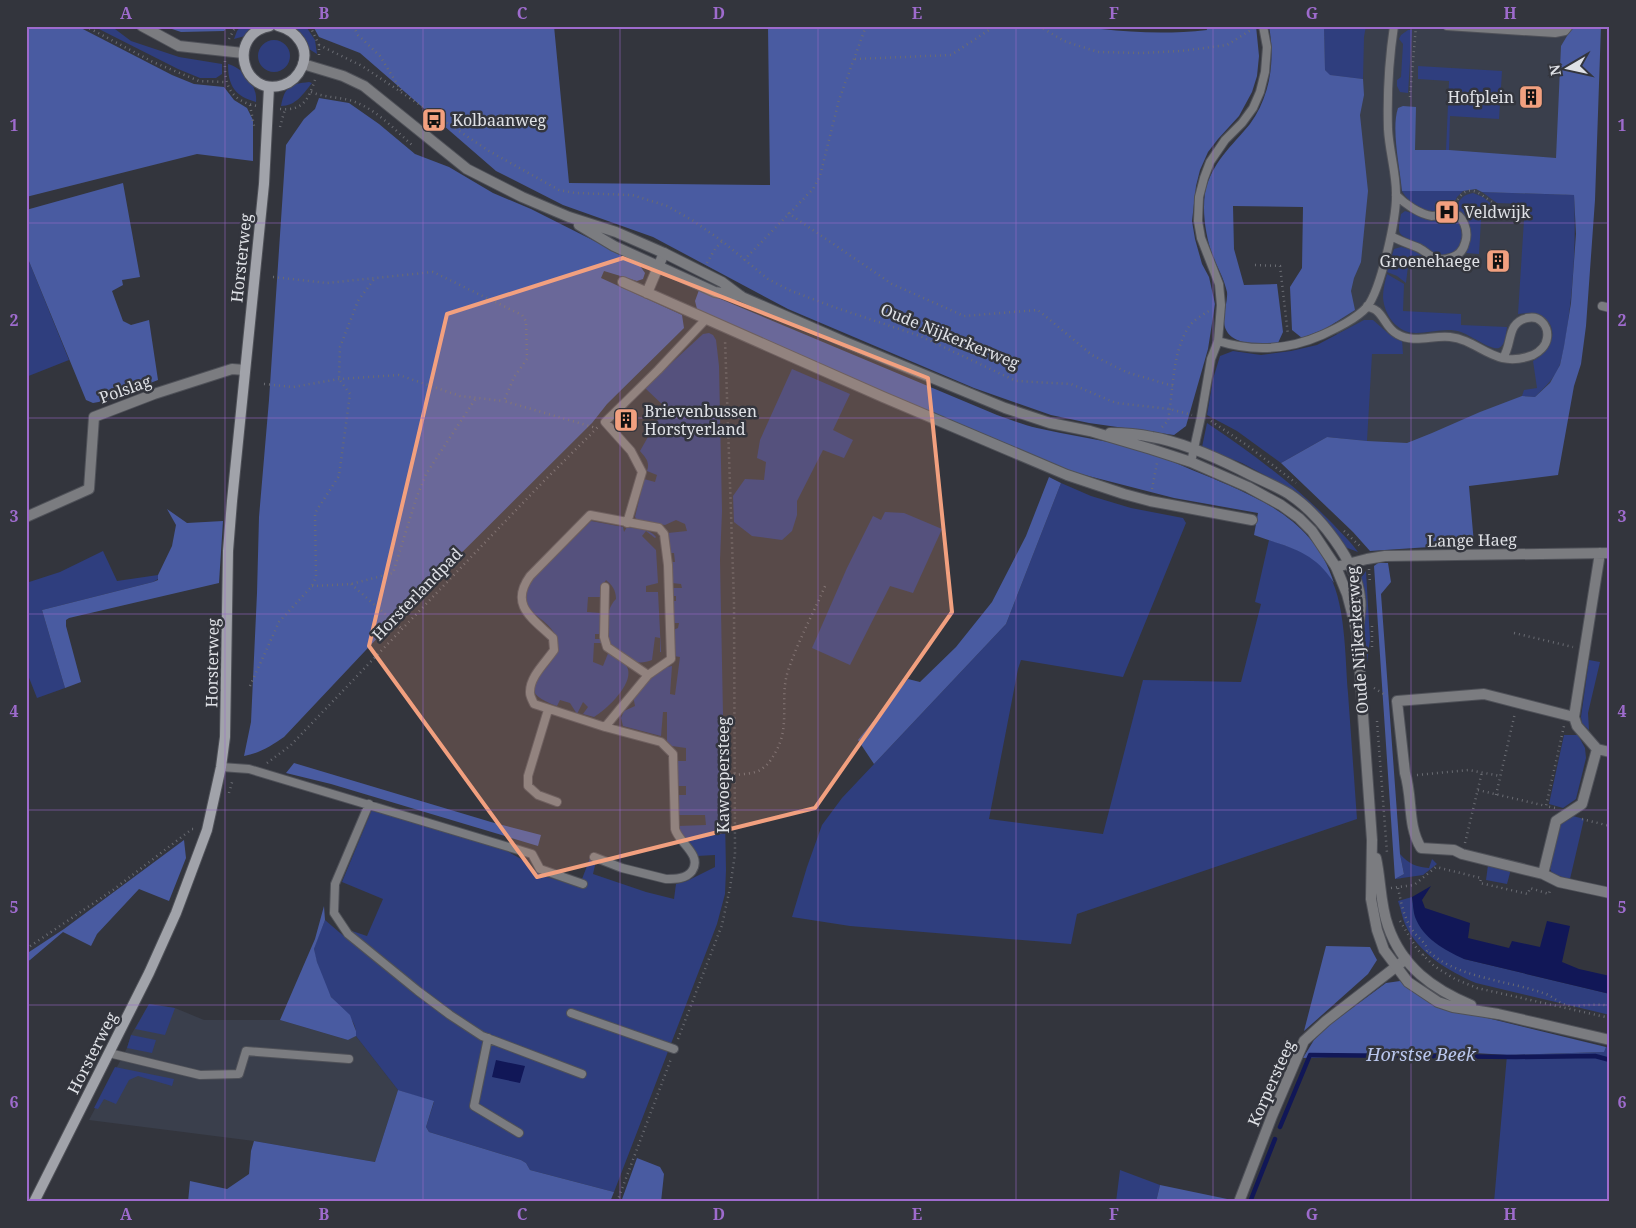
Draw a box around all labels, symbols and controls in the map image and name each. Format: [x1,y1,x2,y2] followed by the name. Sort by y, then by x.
[120,2,133,24] text: A
[319,2,330,24] text: B
[517,2,528,24] text: C
[713,2,725,24] text: D
[912,2,922,24] text: E
[1109,2,1119,24] text: F
[1306,2,1318,24] text: G
[1503,2,1517,24] text: H
[1544,42,1594,92] north arrow
[1544,63,1565,77] text: N
[1518,84,1544,110] building icon: Hofplein
[1447,86,1514,108] place label: Hofplein
[421,107,447,133] bus stop icon: Kolbaanweg
[452,109,547,131] place label: Kolbaanweg
[9,114,19,136] text: 1
[1617,114,1627,136] text: 1
[1434,199,1460,225] hospital icon: Veldwijk
[1464,201,1531,223] place label: Veldwijk
[225,212,257,304] street label: Horsterweg
[1485,248,1511,274] building icon: Groenehaege
[1379,250,1480,272] place label: Groenehaege
[877,298,1023,374] street label: Oude Nijkerkerweg
[9,309,19,331] text: 2
[1617,309,1627,331] text: 2
[96,369,154,409] street label: Polslag
[644,400,757,440] place label: Brievenbussen Horstyerland
[613,407,639,433] building icon: Brievenbussen Horstyerland
[9,505,19,527] text: 3
[1617,505,1627,527] text: 3
[1427,528,1517,552] street label: Lange Haeg
[367,543,467,645] street label: Horsterlandpad
[1341,565,1373,715] street label: Oude Nijkerkerweg
[200,618,224,708] street label: Horsterweg
[9,700,19,722] text: 4
[1617,700,1627,722] text: 4
[712,716,734,833] street label: Kawoepersteeg
[9,896,19,918] text: 5
[1617,896,1627,918] text: 5
[62,1008,122,1098] street label: Horsterweg
[1242,1036,1300,1130] street label: Korpersteeg
[1365,1042,1477,1066] water label: Horstse Beek
[9,1091,19,1113] text: 6
[1617,1091,1627,1113] text: 6
[120,1203,133,1225] text: A
[319,1203,330,1225] text: B
[517,1203,528,1225] text: C
[713,1203,725,1225] text: D
[912,1203,922,1225] text: E
[1109,1203,1119,1225] text: F
[1306,1203,1318,1225] text: G
[1503,1203,1517,1225] text: H

